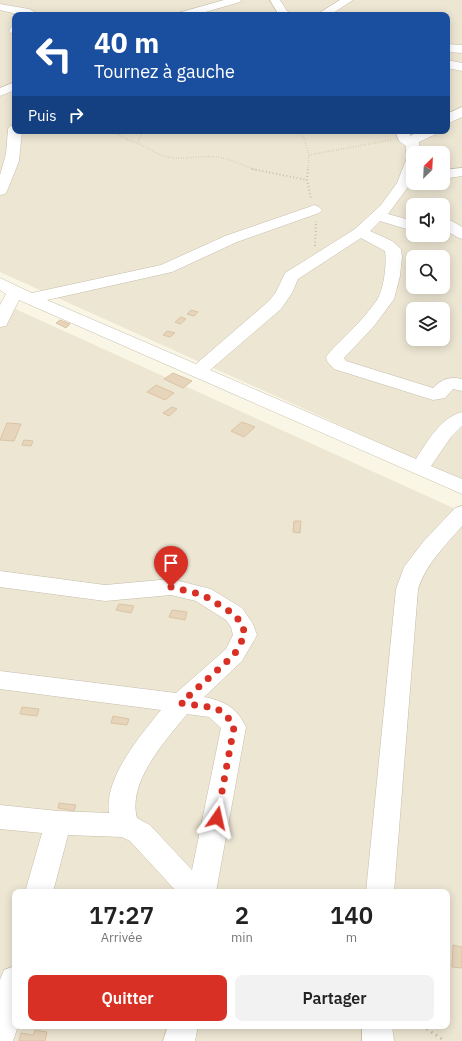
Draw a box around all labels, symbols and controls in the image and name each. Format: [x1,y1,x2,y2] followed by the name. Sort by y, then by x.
[94,24,159,61] text: 40 m
[28,28,80,80] icon: left
[94,60,235,83] text: Tournez à gauche
[65,104,87,126] icon: right
[28,106,57,125] text: Puis
[406,146,450,190] north arrow
[406,146,450,346] map controls
[406,198,450,242] button: sound
[406,250,450,294] button: search
[406,302,450,346] button: layers
[154,546,188,587] pin
[160,552,182,574] icon: arrive
[196,797,238,839] position arrow
[89,899,154,931] text: 17:27
[235,899,249,931] text: 2
[330,899,373,931] text: 140
[101,929,142,946] text: Arrivée
[231,929,253,946] text: min
[346,929,357,946] text: m
[28,975,227,1021] button: Quitter
[235,975,434,1021] button: Partager

